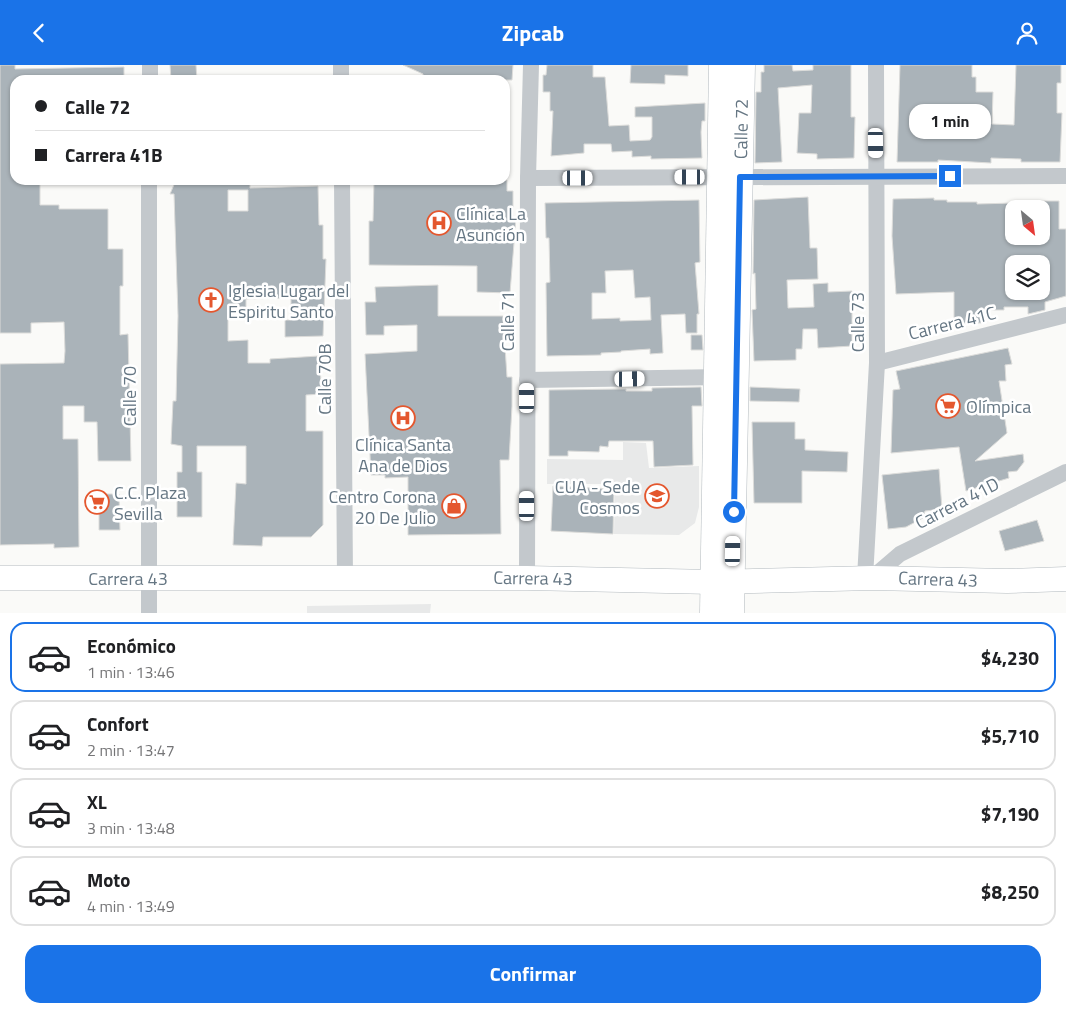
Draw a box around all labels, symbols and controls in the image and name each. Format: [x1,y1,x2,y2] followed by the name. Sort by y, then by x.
[502,16,564,50] text: Zipcab
[25,19,53,47] icon: back
[1013,19,1041,47] icon: person
[65,92,130,121] text: Calle 72
[727,99,755,159] street label: Calle 72
[909,103,991,139] callout: 1 min
[931,109,969,133] text: 1 min
[868,128,883,158] car
[65,140,163,169] text: Carrera 41B
[939,165,961,187] route end
[675,170,705,185] car
[563,171,593,186] car
[456,200,526,248] place label: Clínica La Asunción
[1005,200,1050,245] north arrow
[1005,200,1050,300] map controls
[426,210,452,236] hospital icon: Clínica La Asunción
[1005,255,1050,300] button: layers
[228,277,349,325] place label: Iglesia Lugar del Espiritu Santo
[198,287,224,313] church icon: Iglesia Lugar del Espiritu Santo
[494,291,521,351] street label: Calle 71
[844,292,871,352] street label: Calle 73
[905,299,999,347] street label: Carrera 41C
[311,343,338,415] street label: Calle 70B
[116,366,143,426] street label: Calle 70
[614,371,645,387] car
[519,383,534,413] car
[935,393,961,419] supermarket icon: Olímpica
[966,393,1031,420] place label: Olímpica
[390,405,416,431] hospital icon: Clínica Santa Ana de Dios
[355,431,451,479] place label: Clínica Santa Ana de Dios
[910,470,1004,536] street label: Carrera 41D
[555,473,640,521] place label: CUA - Sede Cosmos
[114,479,186,527] place label: C.C. Plaza Sevilla
[329,483,436,531] place label: Centro Corona 20 De Julio
[644,483,670,509] school or university icon: CUA - Sede Cosmos
[84,489,110,515] supermarket icon: C.C. Plaza Sevilla
[519,491,534,521] car
[441,493,467,519] shop icon: Centro Corona 20 De Julio
[723,501,745,523] route start
[725,536,740,566] car
[493,564,573,592] street label: Carrera 43
[898,564,978,594] street label: Carrera 43
[88,565,168,592] street label: Carrera 43
[87,631,176,660] text: Económico
[27,635,72,680] icon: car
[981,643,1039,672] text: $4,230
[87,660,175,684] text: 1 min · 13:46
[87,709,149,738] text: Confort
[27,713,72,758] icon: car
[981,721,1039,750] text: $5,710
[87,738,175,762] text: 2 min · 13:47
[87,787,107,816] text: XL
[27,791,72,836] icon: car
[981,799,1039,828] text: $7,190
[87,816,175,840] text: 3 min · 13:48
[87,865,130,894] text: Moto
[27,869,72,914] icon: car
[981,877,1039,906] text: $8,250
[87,894,175,918] text: 4 min · 13:49
[25,945,1041,1003] button: Confirmar

